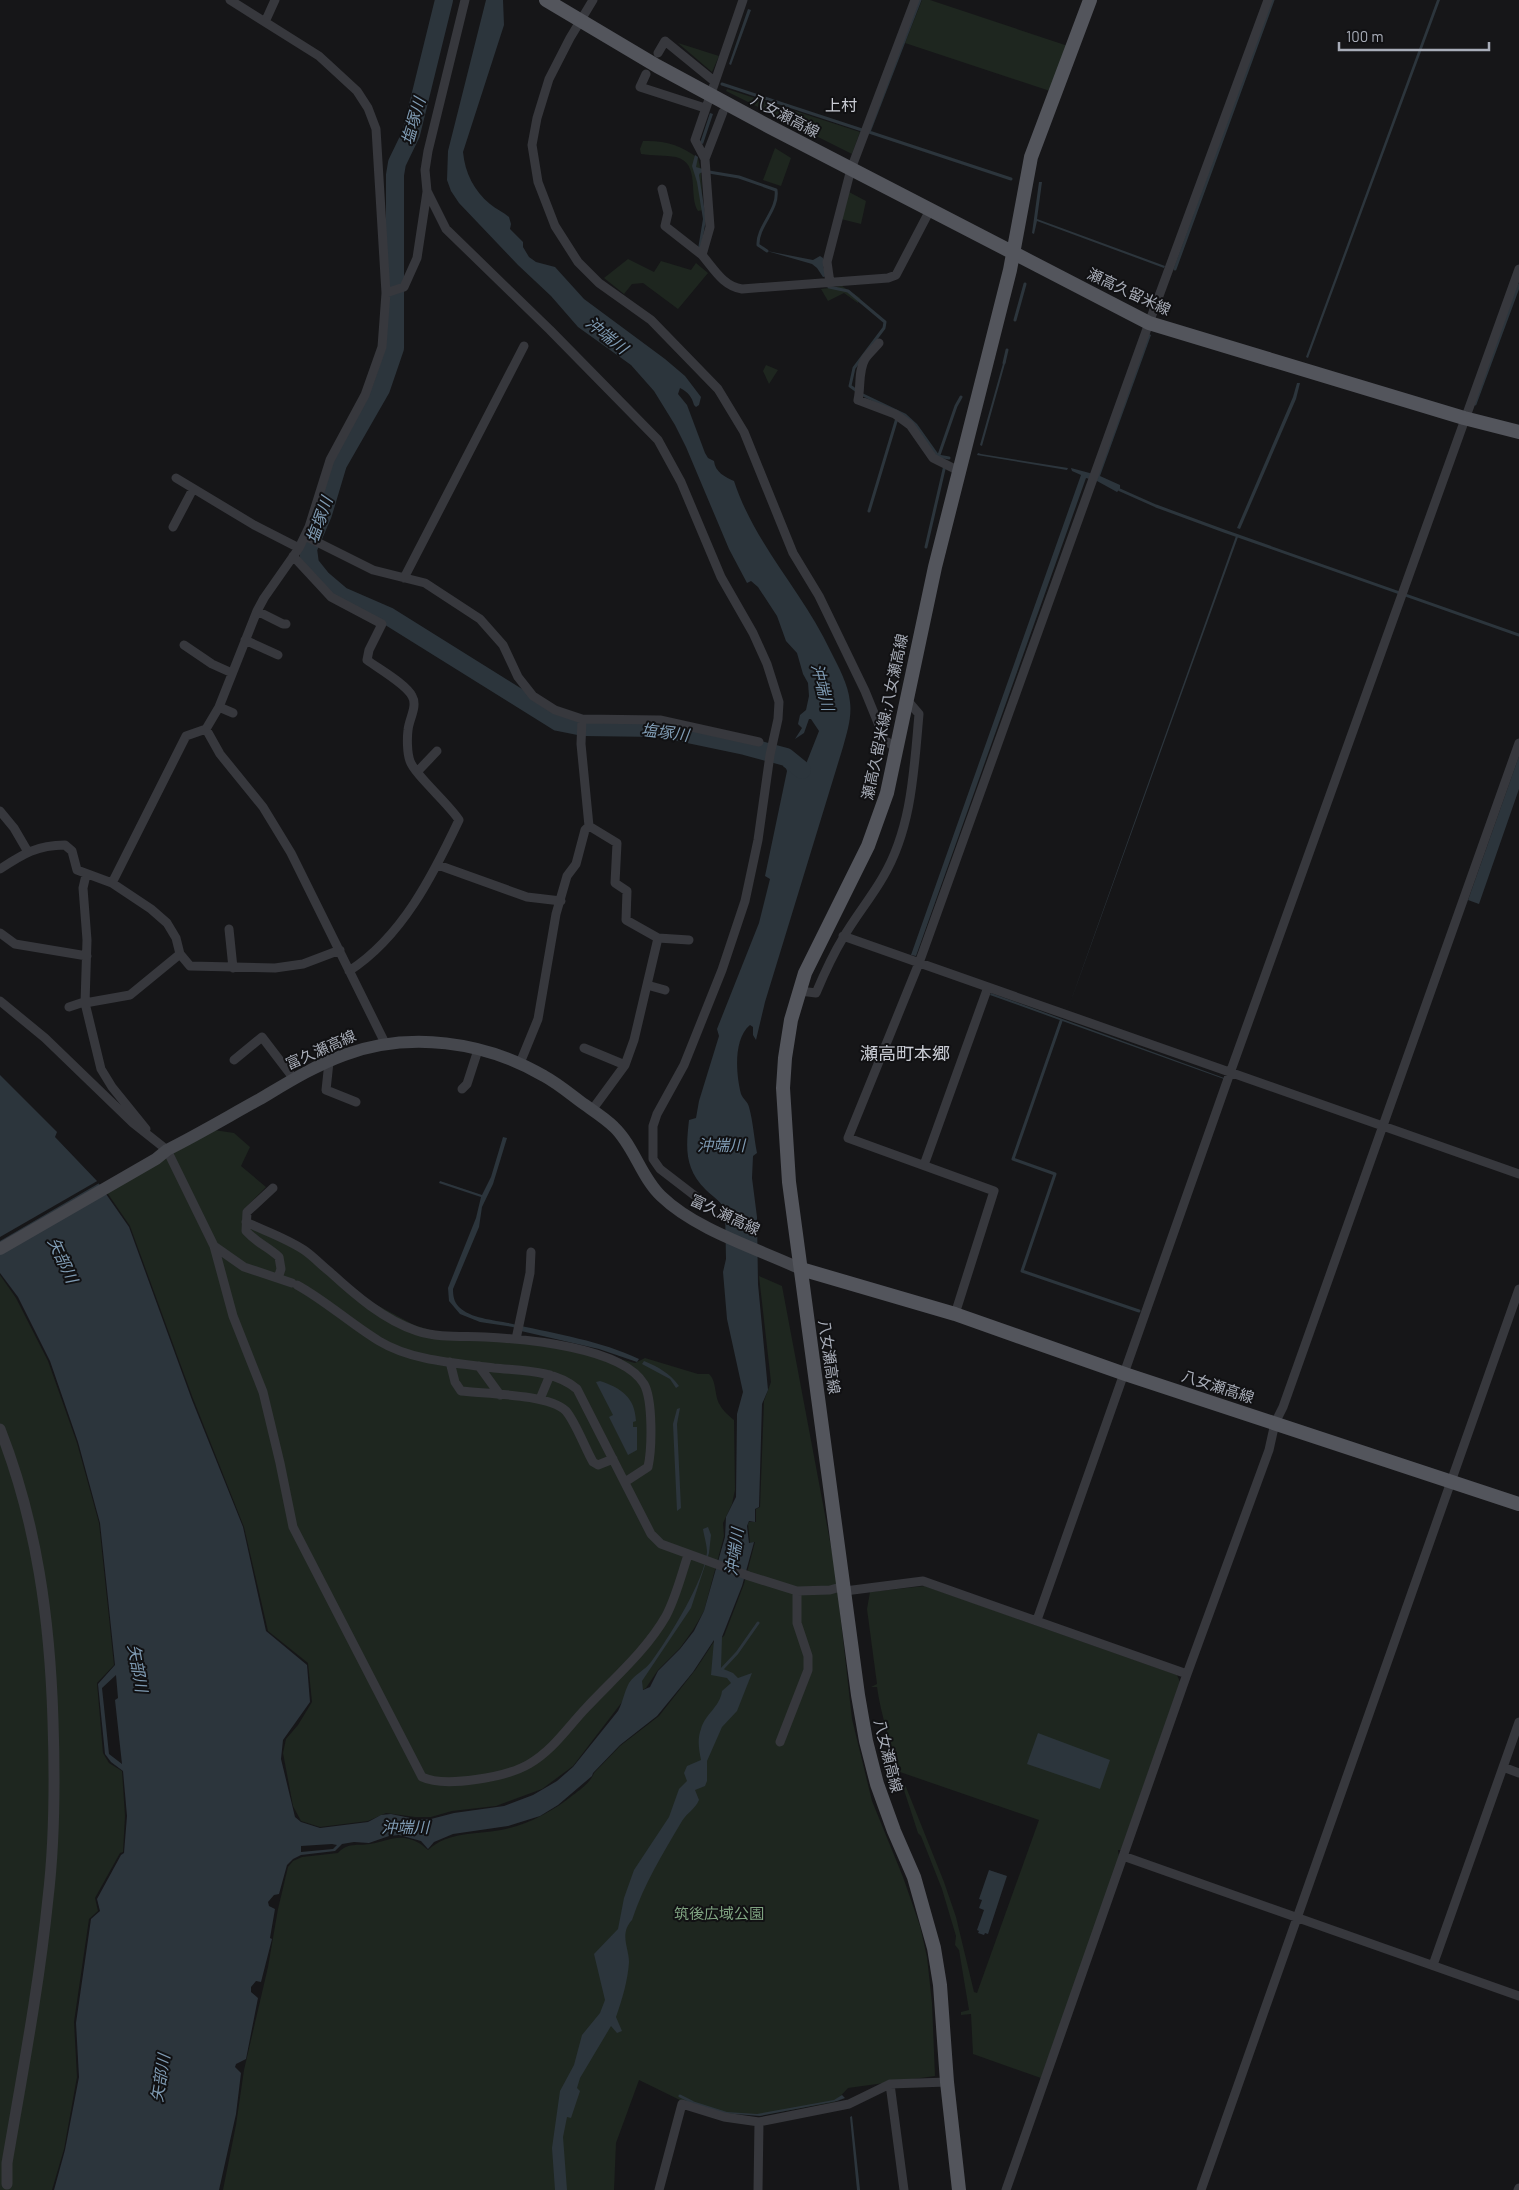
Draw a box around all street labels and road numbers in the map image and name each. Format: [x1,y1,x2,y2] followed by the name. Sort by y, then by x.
[748,90,823,141] street label: 八女瀬高線
[1085,264,1174,318] street label: 瀬高久留米線
[858,632,910,802] street label: 瀬高久留米線;八女瀬高線
[283,1026,359,1073] street label: 富久瀬高線
[688,1190,763,1238] street label: 富久瀬高線
[816,1318,844,1395] street label: 八女瀬高線
[1180,1366,1257,1406] street label: 八女瀬高線
[871,1717,907,1794] street label: 八女瀬高線

